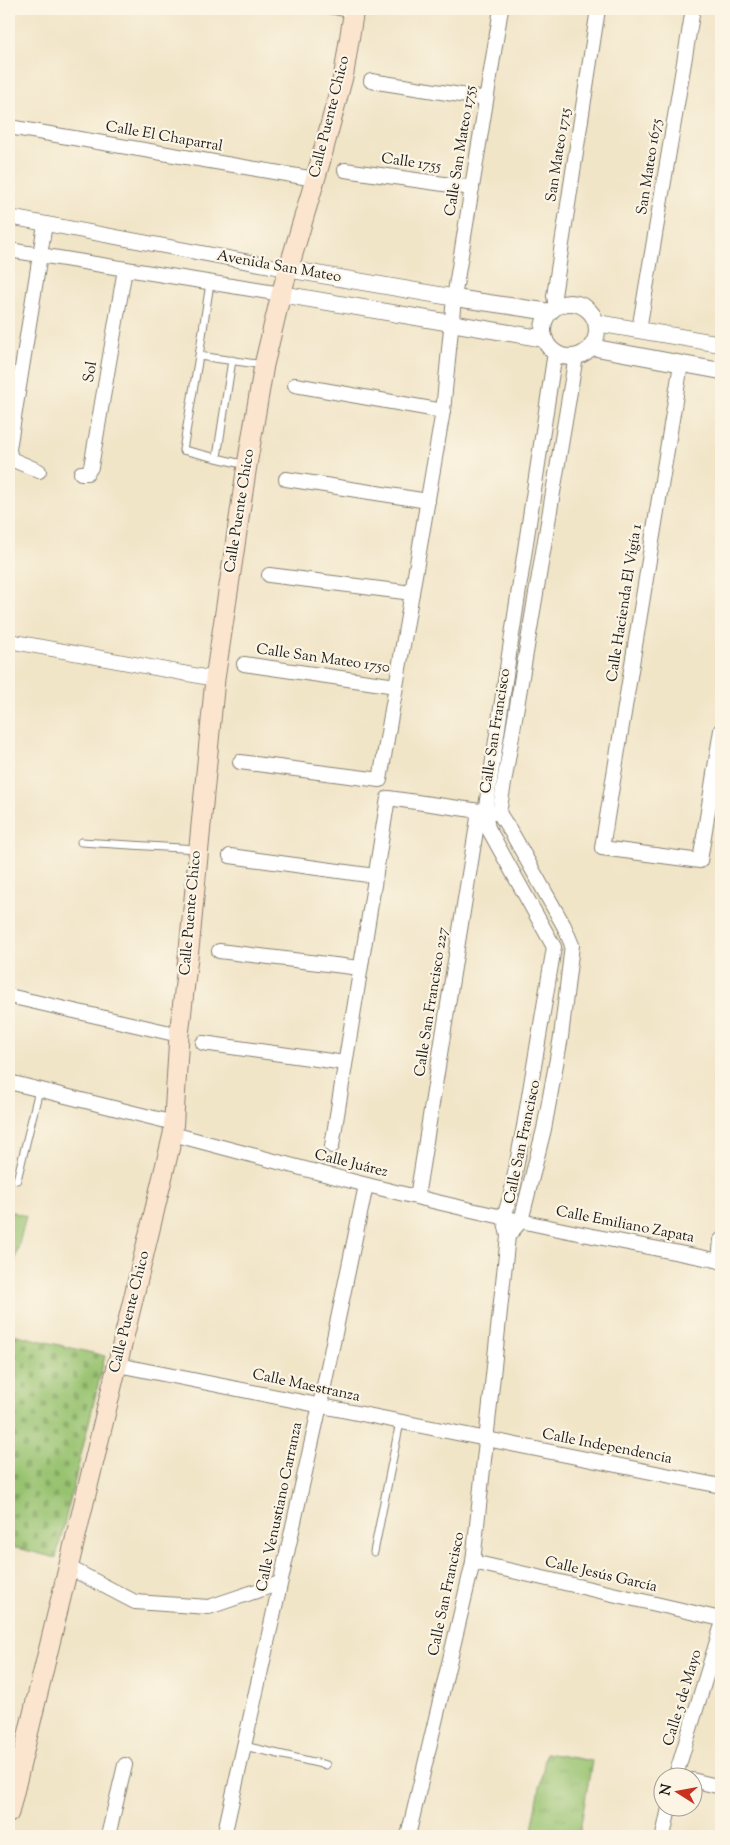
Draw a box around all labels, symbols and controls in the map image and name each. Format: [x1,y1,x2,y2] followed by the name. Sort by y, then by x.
[305,54,355,180] street label: Calle Puente Chico
[440,84,482,218] street label: Calle San Mateo 1755
[541,107,577,203] street label: San Mateo 1715
[104,116,224,158] street label: Calle El Chaparral
[632,117,668,217] street label: San Mateo 1675
[380,148,442,178] street label: Calle 1755
[215,246,343,288] street label: Avenida San Mateo
[79,360,103,384] street label: Sol
[220,448,260,574] street label: Calle Puente Chico
[602,523,648,683] street label: Calle Hacienda El Vigía 1
[255,639,391,679] street label: Calle San Mateo 1750
[476,667,516,795] street label: Calle San Francisco
[175,850,207,976] street label: Calle Puente Chico
[410,925,454,1078] street label: Calle San Francisco 227
[500,1078,546,1206] street label: Calle San Francisco
[312,1145,390,1183] street label: Calle Juárez
[554,1201,696,1249] street label: Calle Emiliano Zapata
[105,1249,155,1375] street label: Calle Puente Chico
[250,1364,362,1408] street label: Calle Maestranza
[252,1420,308,1594] street label: Calle Venustiano Carranza
[540,1424,674,1470] street label: Calle Independencia
[424,1530,470,1658] street label: Calle San Francisco
[543,1552,659,1598] street label: Calle Jesús García
[658,1647,708,1749] street label: Calle 5 de Mayo
[652,1768,702,1818] north arrow
[656,1783,678,1797] text: N

